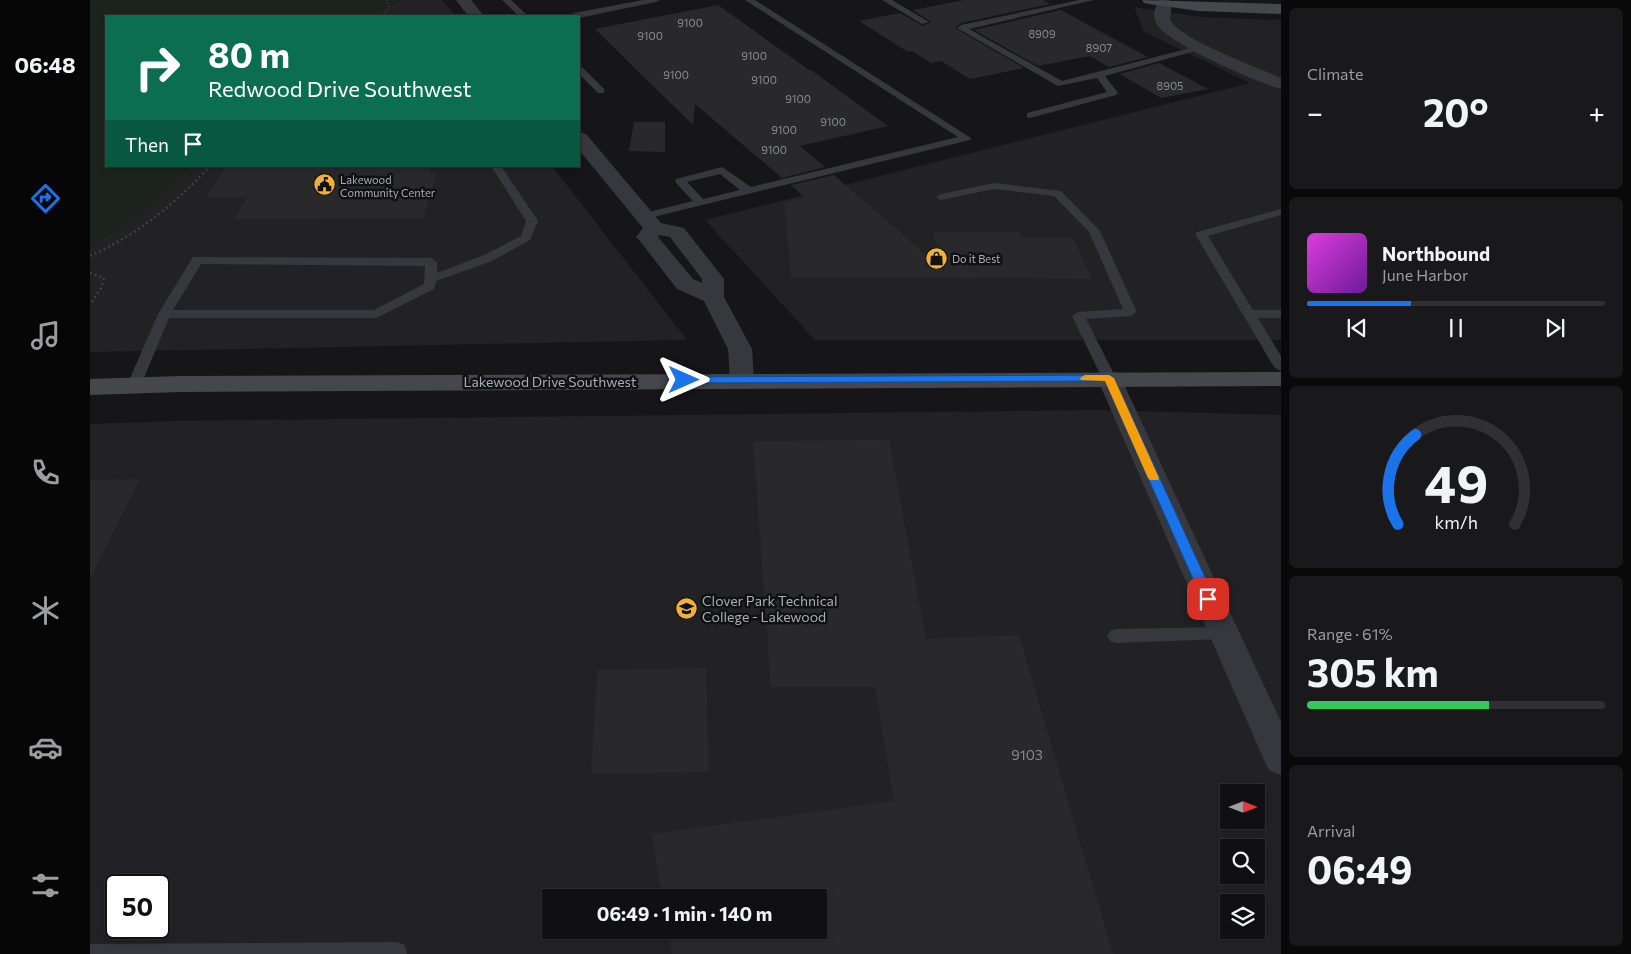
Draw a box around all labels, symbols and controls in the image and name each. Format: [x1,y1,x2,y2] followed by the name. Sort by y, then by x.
[677,16,703,29] house number: 9100
[1028,27,1056,40] house number: 8909
[637,29,663,42] house number: 9100
[208,32,290,75] text: 80 m
[125,35,190,100] icon: right
[1086,41,1112,54] house number: 8907
[741,49,767,62] house number: 9100
[14,51,76,78] text: 06:48
[1307,64,1363,83] text: Climate
[663,68,689,81] house number: 9100
[751,73,777,86] house number: 9100
[208,75,472,102] text: Redwood Drive Southwest
[1157,79,1183,92] house number: 8905
[1423,88,1489,135] text: 20°
[785,92,811,105] house number: 9100
[1307,95,1323,129] text: −
[1589,95,1605,129] text: +
[820,115,846,128] house number: 9100
[771,123,797,136] house number: 9100
[179,130,207,158] icon: arrive
[125,133,169,156] text: Then
[761,143,787,156] house number: 9100
[312,173,336,197] public building icon: Lakewood Community Center
[340,173,436,199] place label: Lakewood Community Center
[28,181,63,216] icon: directions
[1382,242,1490,265] text: Northbound
[924,246,948,270] shop icon: Do it Best
[952,252,1001,265] place label: Do it Best
[1382,265,1468,284] text: June Harbor
[1343,314,1371,342] icon: previous
[1442,314,1470,342] icon: pause
[1541,314,1569,342] icon: next
[28,318,63,353] icon: music
[657,353,709,405] position arrow
[463,373,637,390] street label: Lakewood Drive Southwest
[1424,450,1488,514] text: 49
[28,455,63,490] icon: phone
[1434,511,1478,533] text: km/h
[1187,578,1229,620] pin
[1194,585,1222,613] icon: arrive
[702,592,837,625] place label: Clover Park Technical College - Lakewood
[28,593,63,628] icon: climate
[674,596,698,620] school or university icon: Clover Park Technical College - Lakewood
[1307,624,1393,643] text: Range · 61%
[1307,648,1439,695] text: 305 km
[28,730,63,765] icon: car
[1011,746,1043,763] house number: 9103
[1220,784,1265,829] north arrow
[1220,784,1265,939] map controls
[1307,821,1355,840] text: Arrival
[1220,839,1265,884] button: search
[1307,845,1413,892] text: 06:49
[28,868,63,903] icon: filters
[105,874,170,939] speed limit sign: 50
[1220,894,1265,939] button: layers
[597,902,772,925] text: 06:49 · 1 min · 140 m

